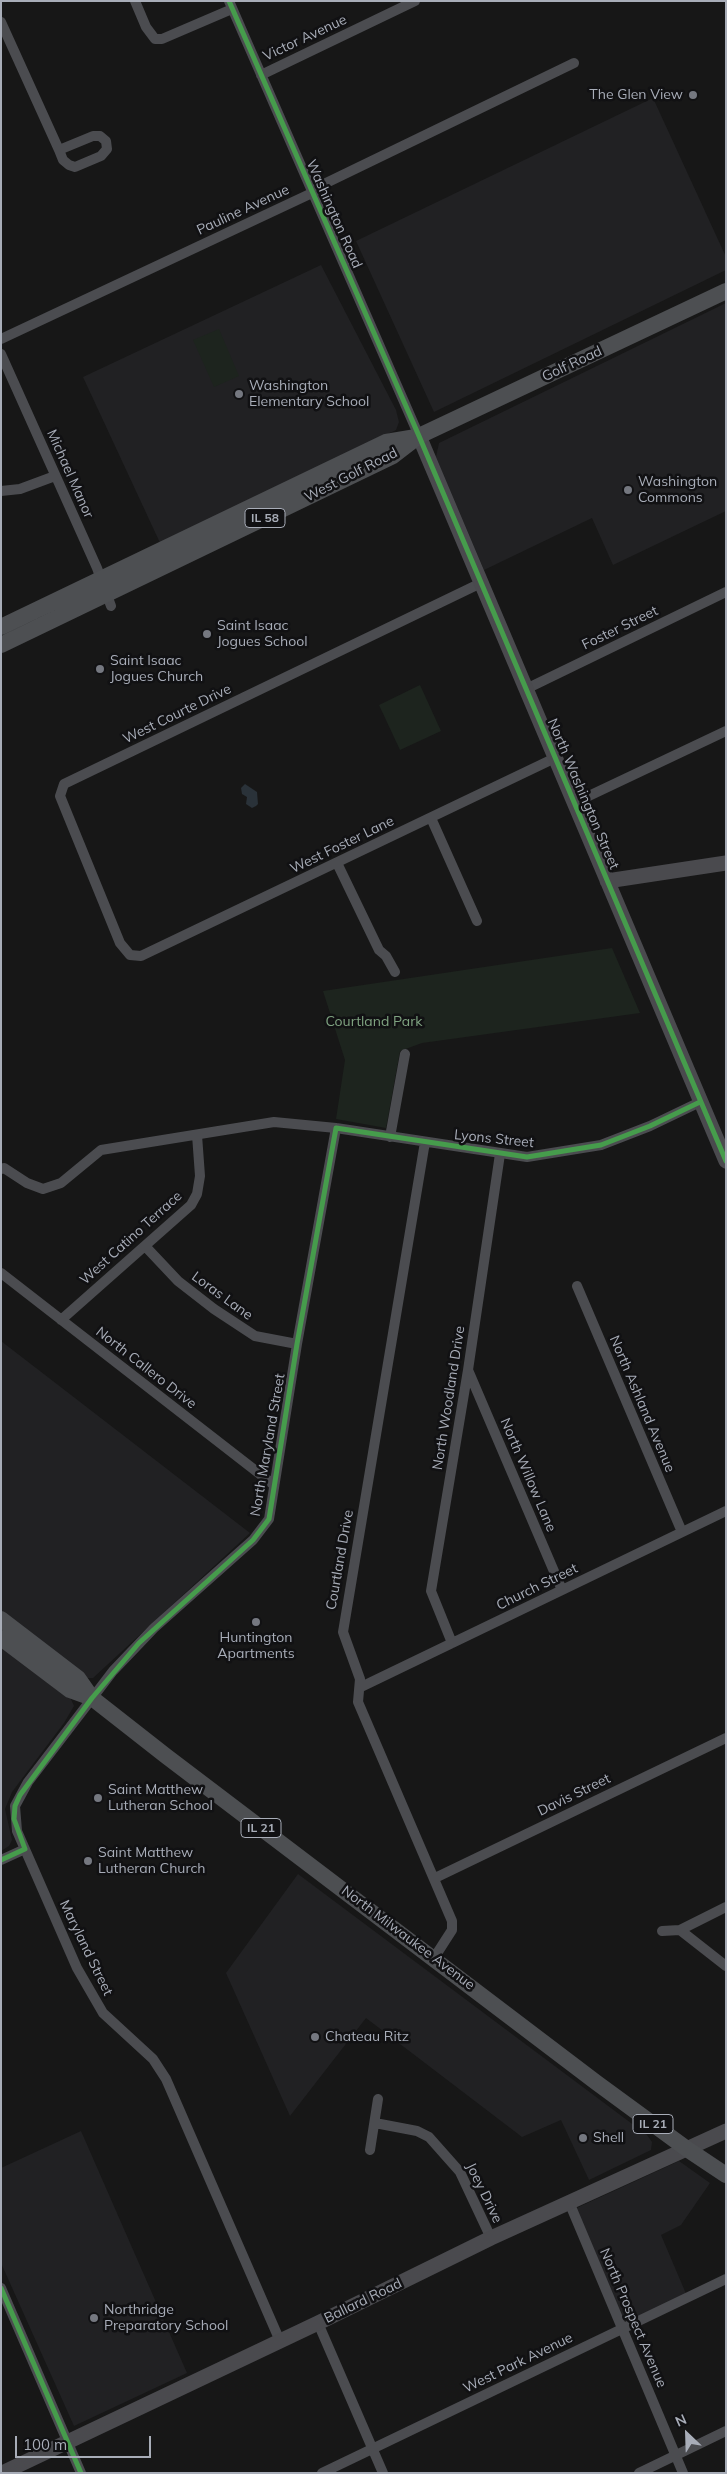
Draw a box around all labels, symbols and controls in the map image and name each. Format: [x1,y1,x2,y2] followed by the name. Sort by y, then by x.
[261,11,349,65] street label: Victor Avenue
[589,87,683,103] place label: The Glen View
[687,89,699,101] marker: The Glen View
[302,157,366,271] street label: Washington Road
[194,181,292,239] street label: Pauline Avenue
[539,343,605,385] street label: Golf Road
[249,378,369,411] place label: Washington Elementary School
[233,388,245,400] marker: Washington Elementary School
[43,427,97,521] street label: Michael Manor
[302,444,400,506] street label: West Golf Road
[638,474,717,507] place label: Washington Commons
[622,484,634,496] marker: Washington Commons
[245,508,285,528] road number: IL 58
[579,602,661,654] street label: Foster Street
[217,618,308,650] place label: Saint Isaac Jogues School
[201,628,213,640] marker: Saint Isaac Jogues School
[110,653,203,686] place label: Saint Isaac Jogues Church
[94,663,106,675] marker: Saint Isaac Jogues Church
[120,681,234,747] street label: West Courte Drive
[544,716,622,872] street label: North Washington Street
[287,813,397,877] street label: West Foster Lane
[326,1014,422,1030] park label: Courtland Park
[453,1126,535,1152] street label: Lyons Street
[77,1188,185,1288] street label: West Catino Terrace
[188,1268,256,1324] street label: Loras Lane
[92,1323,200,1413] street label: North Callero Drive
[429,1325,469,1471] street label: North Woodland Drive
[606,1333,678,1475] street label: North Ashland Avenue
[247,1372,289,1518] street label: North Maryland Street
[496,1416,560,1534] street label: North Willow Lane
[323,1509,357,1611] street label: Courtland Drive
[494,1560,580,1614] street label: Church Street
[250,1616,262,1628] marker: Huntington Apartments
[217,1630,295,1662] place label: Huntington Apartments
[535,1770,613,1820] street label: Davis Street
[108,1782,213,1814] place label: Saint Matthew Lutheran School
[92,1792,104,1804] marker: Saint Matthew Lutheran School
[241,1819,281,1838] road number: IL 21
[98,1845,206,1878] place label: Saint Matthew Lutheran Church
[82,1855,94,1867] marker: Saint Matthew Lutheran Church
[338,1882,478,1994] street label: North Milwaukee Avenue
[56,1898,116,1998] street label: Maryland Street
[325,2029,409,2045] place label: Chateau Ritz
[309,2031,321,2043] marker: Chateau Ritz
[633,2114,673,2134] road number: IL 21
[593,2130,624,2146] place label: Shell
[577,2132,589,2144] marker: Shell
[462,2160,506,2226] street label: Joey Drive
[596,2246,670,2390] street label: North Prospect Avenue
[321,2275,405,2327] street label: Ballard Road
[104,2302,228,2334] place label: Northridge Preparatory School
[88,2312,100,2324] marker: Northridge Preparatory School
[461,2329,575,2397] street label: West Park Avenue
[662,2409,712,2459] north arrow
[672,2410,689,2431] text: N
[18,2426,154,2458] scale bar
[23,2435,67,2454] text: 100 m

